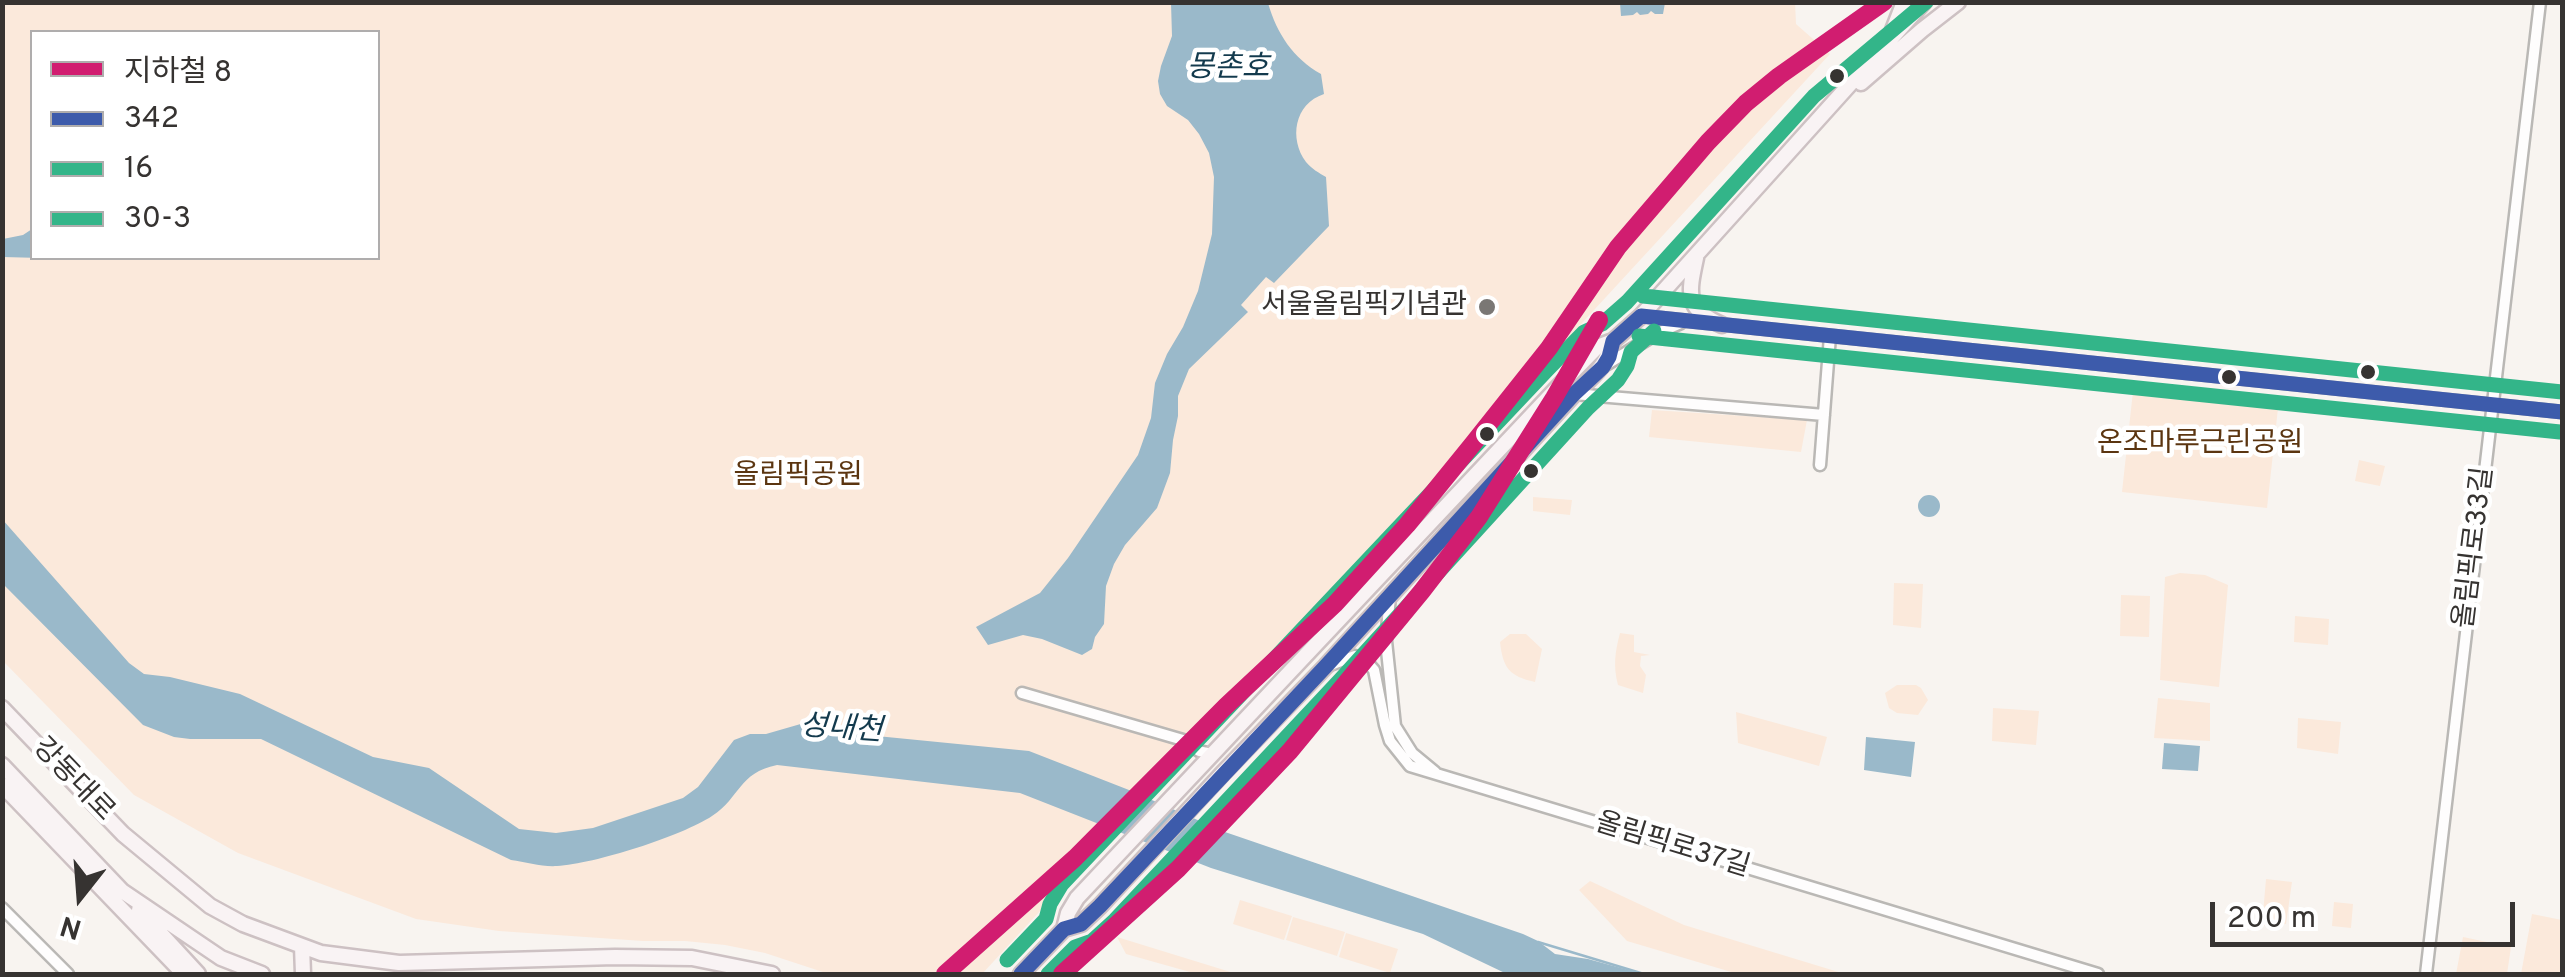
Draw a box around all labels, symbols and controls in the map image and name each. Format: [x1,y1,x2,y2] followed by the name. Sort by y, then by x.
[30,30,380,260] legend
[1187,52,1269,88] water label: 몽촌호
[124,55,232,92] text: 지하철 8
[1827,66,1847,86] unlabelled marker
[124,101,179,138] text: 342
[124,151,153,188] text: 16
[124,201,191,238] text: 30-3
[1261,290,1467,324] place label: 서울올림픽기념관
[1476,296,1498,318] marker: 서울올림픽기념관
[2358,362,2378,382] unlabelled marker
[2219,367,2239,387] unlabelled marker
[1477,424,1497,444] unlabelled marker
[2097,428,2303,462] park label: 온조마루근린공원
[734,460,862,494] park label: 올림픽공원
[1521,461,1541,481] unlabelled marker
[2449,465,2503,631] street label: 올림픽로33길
[798,710,884,752] water label: 성내천
[24,732,120,830] street label: 강동대로
[1591,808,1753,886] street label: 올림픽로37길
[30,847,130,947] north arrow
[2215,882,2520,944] scale bar
[2227,901,2316,938] text: 200 m
[56,906,86,946] text: N

